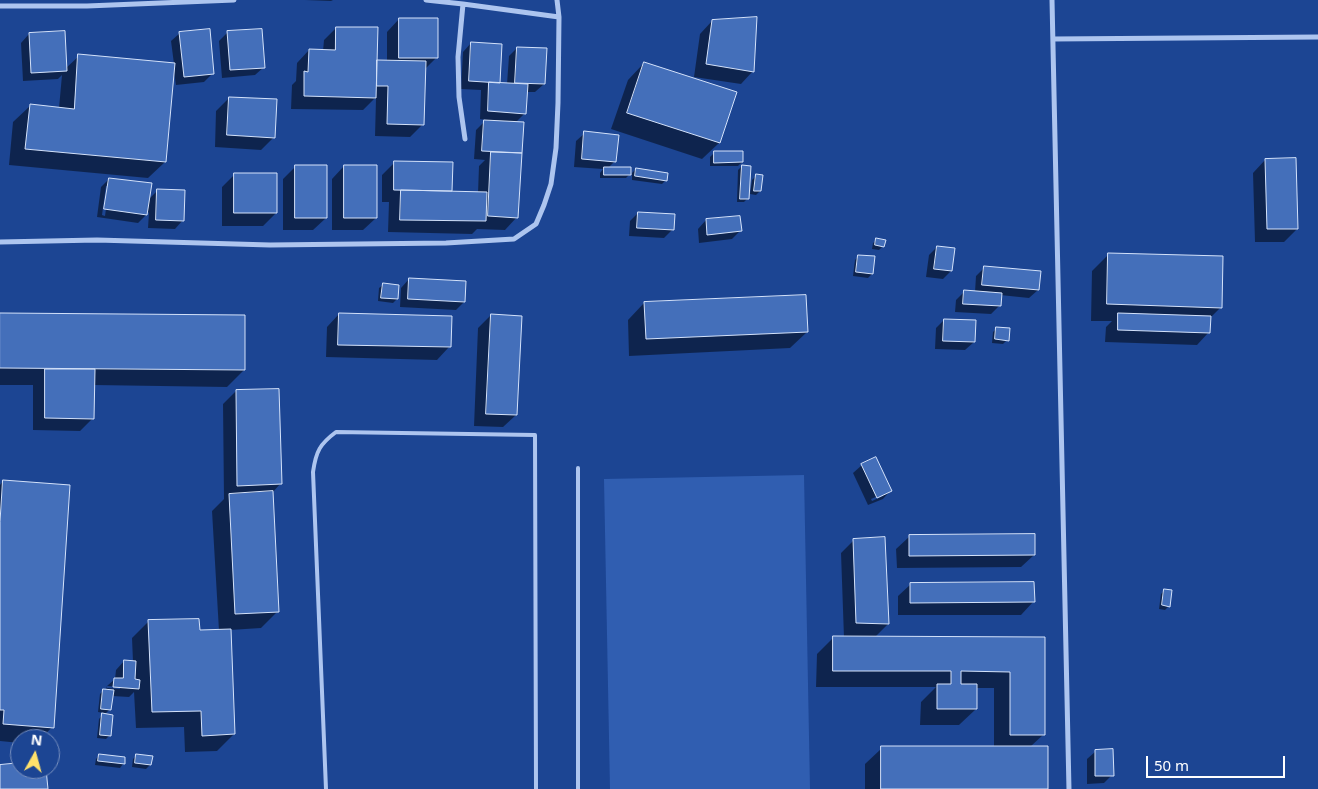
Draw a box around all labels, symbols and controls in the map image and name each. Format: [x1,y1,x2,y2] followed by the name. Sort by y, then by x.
[10,729,60,779] north arrow
[30,729,44,750] text: N
[1148,746,1287,778] scale bar
[1154,755,1189,775] text: 50 m

